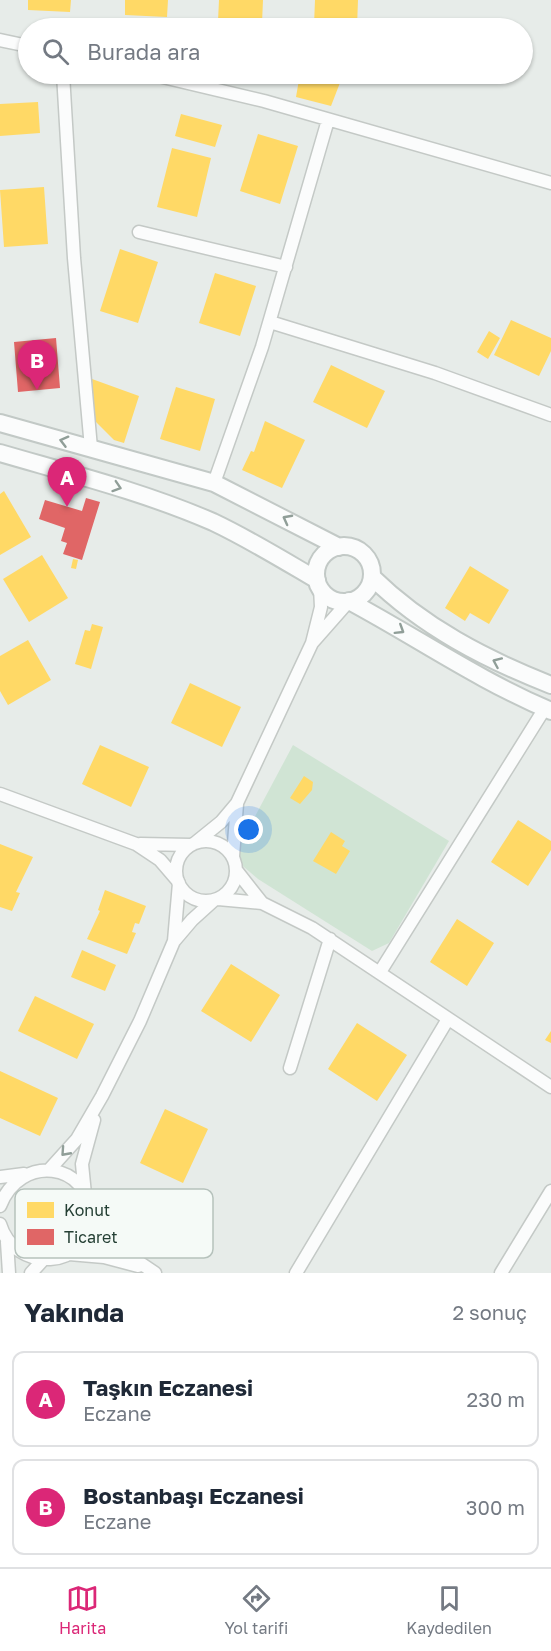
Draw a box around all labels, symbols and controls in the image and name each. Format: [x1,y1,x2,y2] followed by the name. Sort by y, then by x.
[18,18,533,84] search box
[39,35,72,68] icon: search
[87,38,201,65] text: Burada ara
[18,340,57,390] pin: B
[60,436,70,448] one-way arrow
[48,458,86,507] pin: A
[111,480,122,492] one-way arrow
[283,515,293,526] one-way arrow
[394,622,405,633] one-way arrow
[493,657,504,669] one-way arrow
[234,815,263,844] your location
[61,1145,72,1156] one-way arrow
[15,1189,213,1258] legend
[64,1200,110,1220] text: Konut
[64,1227,118,1247] text: Ticaret
[24,1297,124,1328] text: Yakında
[453,1300,527,1324] text: 2 sonuç
[83,1374,253,1401] text: Taşkın Eczanesi
[38,1387,53,1411] text: A
[467,1387,525,1411] text: 230 m
[83,1401,151,1425] text: Eczane
[83,1482,304,1509] text: Bostanbaşı Eczanesi
[38,1495,53,1519] text: B
[466,1495,525,1519] text: 300 m
[83,1509,151,1533] text: Eczane
[59,1582,106,1638] tab: Harita
[224,1582,288,1638] tab: Yol tarifi
[406,1582,492,1638] tab: Kaydedilen

